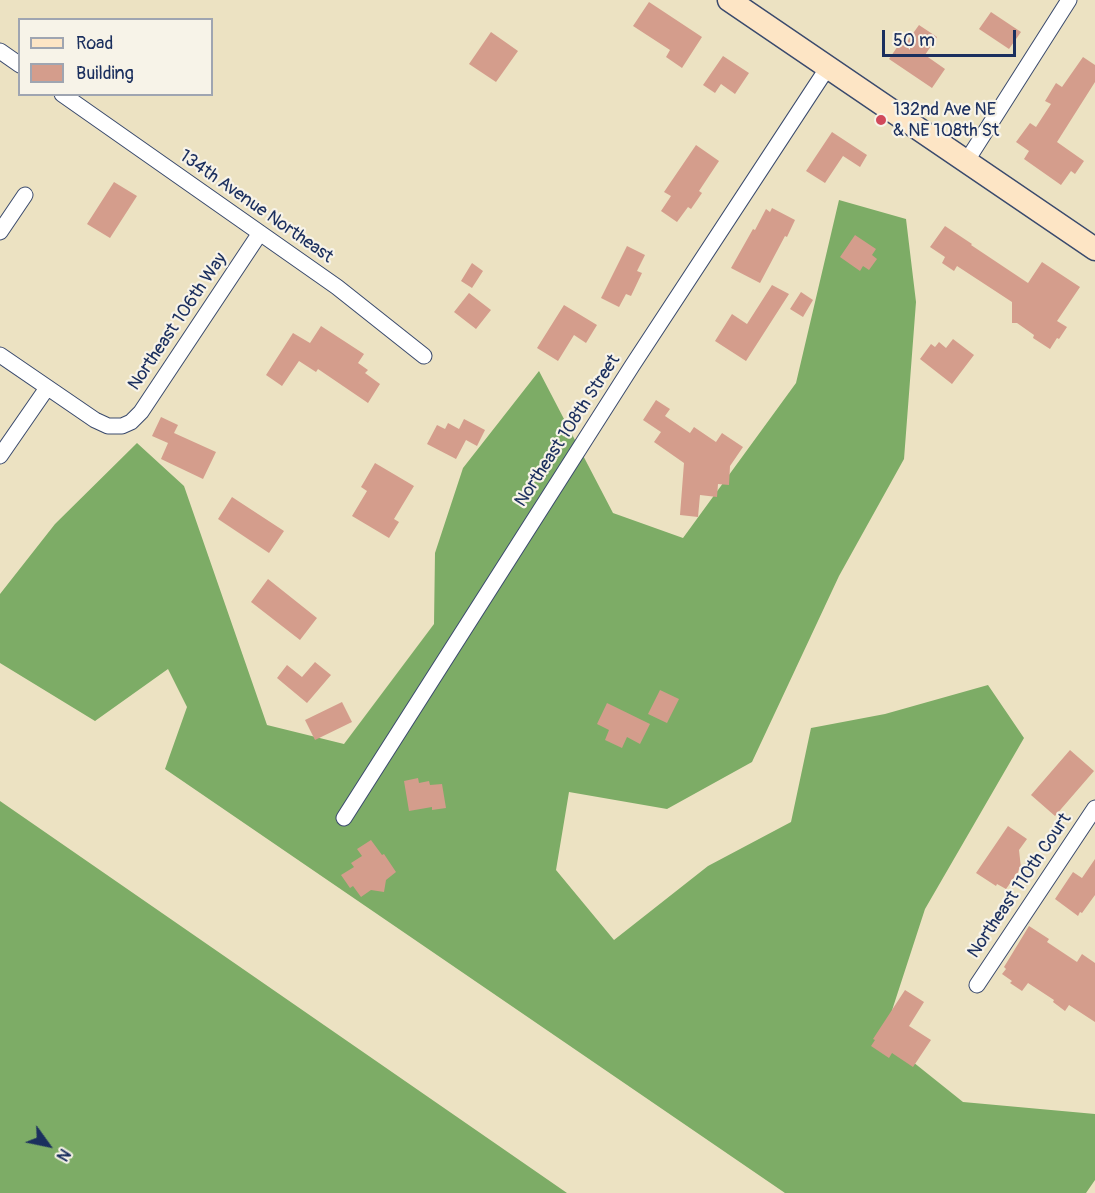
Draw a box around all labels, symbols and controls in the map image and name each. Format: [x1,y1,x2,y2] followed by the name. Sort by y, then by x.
[18,18,213,96] legend
[885,18,1018,56] scale bar
[893,29,935,52] text: 50 m
[76,32,113,55] text: Road
[76,62,134,85] text: Building
[893,99,999,142] place label: 132nd Ave NE & NE 108th St
[874,113,888,127] marker: 132nd Ave NE & NE 108th St
[175,146,337,268] street label: 134th Avenue Northeast
[124,249,232,395] street label: Northeast 106th Way
[511,351,625,511] street label: Northeast 108th Street
[964,810,1076,962] street label: Northeast 110th Court
[18,1115,78,1175] north arrow
[52,1145,74,1165] text: N

